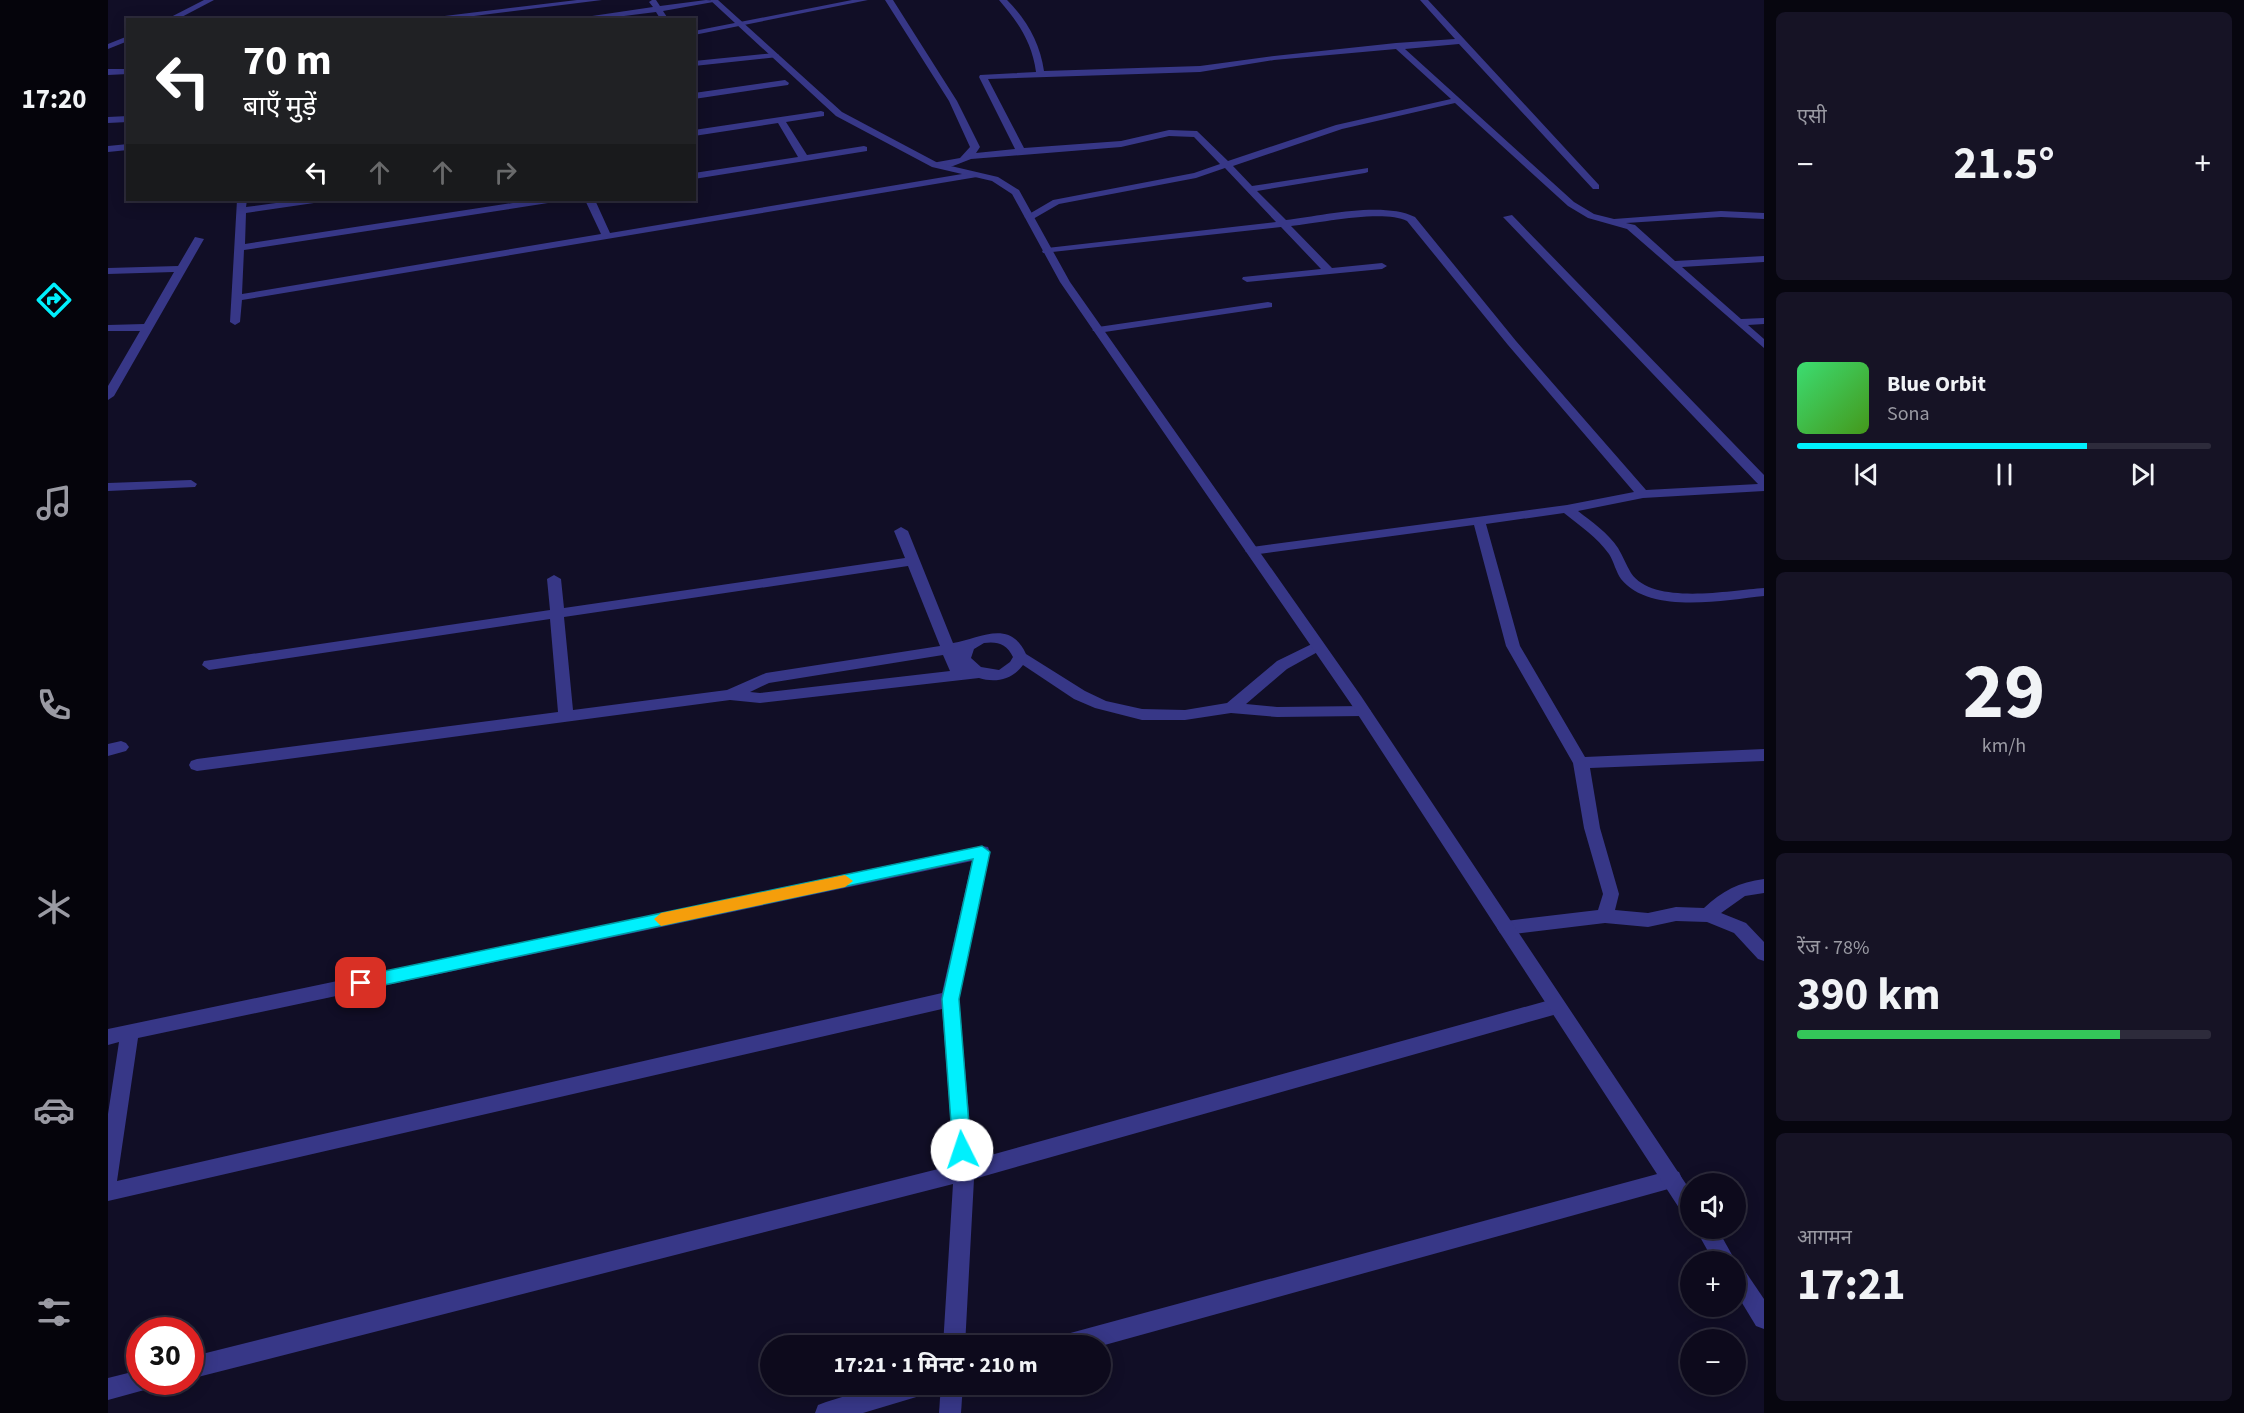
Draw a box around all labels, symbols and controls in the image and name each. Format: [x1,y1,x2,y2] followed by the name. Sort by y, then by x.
[243,31,332,91] text: 70 m
[144,42,222,120] icon: left
[21,80,87,119] text: 17:20
[243,87,316,126] text: बाएँ मुड़ें
[1797,103,1827,131] text: एसी
[1953,132,2055,196] text: 21.5°
[1797,141,1813,188] text: −
[2195,141,2211,188] text: +
[300,156,333,189] icon: left
[363,156,396,189] icon: ahead
[426,156,459,189] icon: ahead
[489,156,522,189] icon: right
[33,279,75,321] icon: directions
[1887,368,1986,400] text: Blue Orbit
[1887,400,1930,428] text: Sona
[1850,458,1883,491] icon: previous
[1988,458,2021,491] icon: pause
[2126,458,2159,491] icon: next
[33,482,75,524] icon: music
[1963,637,2045,748] text: 29
[33,684,75,726] icon: phone
[1982,732,2026,760] text: km/h
[33,886,75,928] icon: climate
[1797,934,1869,962] text: रेंज · 78%
[335,957,386,1008] pin
[1797,963,1941,1027] text: 390 km
[344,966,377,999] icon: arrive
[33,1089,75,1131] icon: car
[930,1118,994,1182] position arrow
[1680,1173,1746,1395] map controls
[1680,1173,1746,1239] button: sound
[1797,1224,1852,1252] text: आगमन
[1680,1251,1746,1317] button: +
[1797,1253,1906,1317] text: 17:21
[33,1291,75,1333] icon: filters
[126,1317,204,1395] speed limit sign: 30
[1680,1329,1746,1395] button: −
[833,1349,1038,1381] text: 17:21 · 1 मिनट · 210 m

